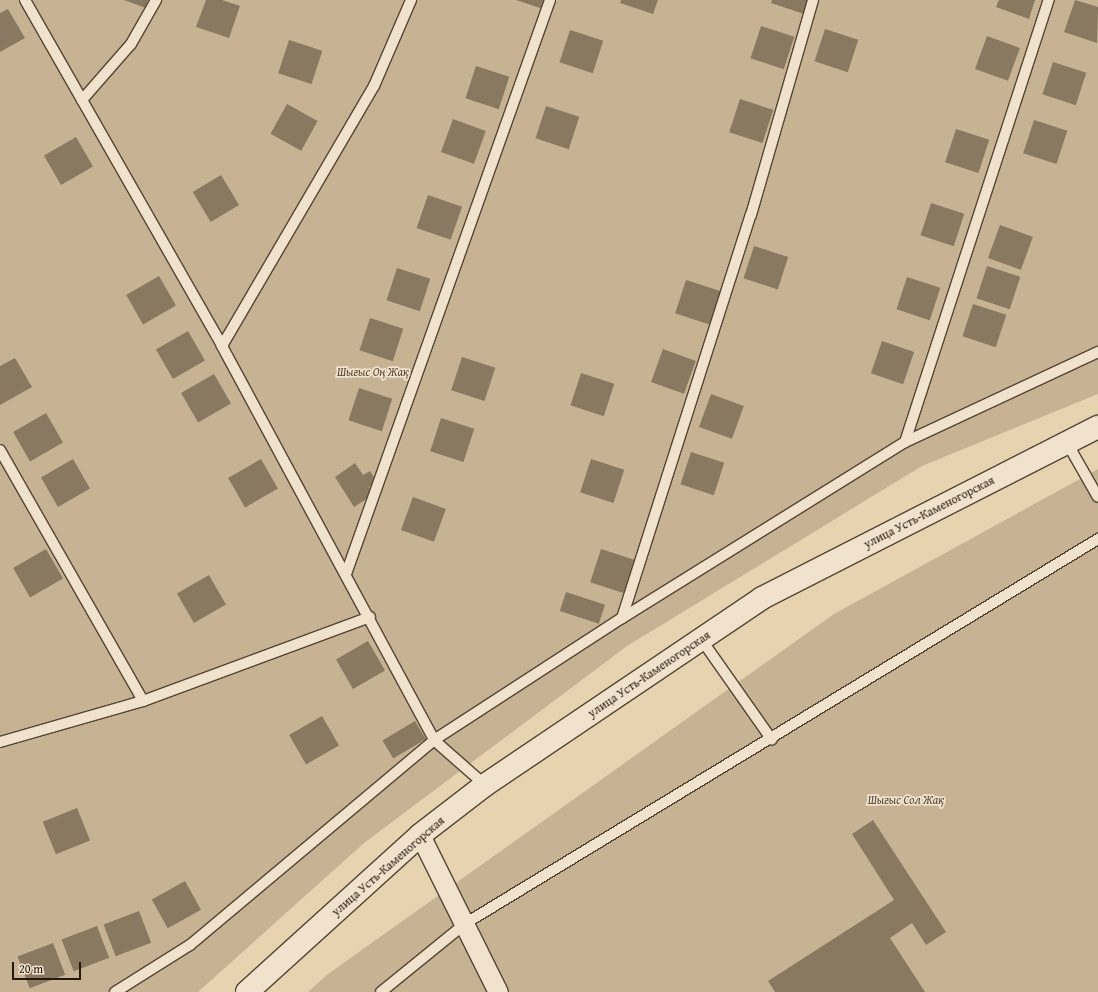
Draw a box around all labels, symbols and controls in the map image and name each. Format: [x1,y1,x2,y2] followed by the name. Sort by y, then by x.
[337,365,409,379] park label: Шығыс Оң Жақ
[861,473,997,551] street label: улица Усть-Каменогорская
[585,628,713,720] street label: улица Усть-Каменогорская
[868,793,944,807] park label: Шығыс Сол Жақ
[329,813,447,919] street label: улица Усть-Каменогорская
[14,954,83,980] scale bar
[19,960,43,977] text: 20 m

